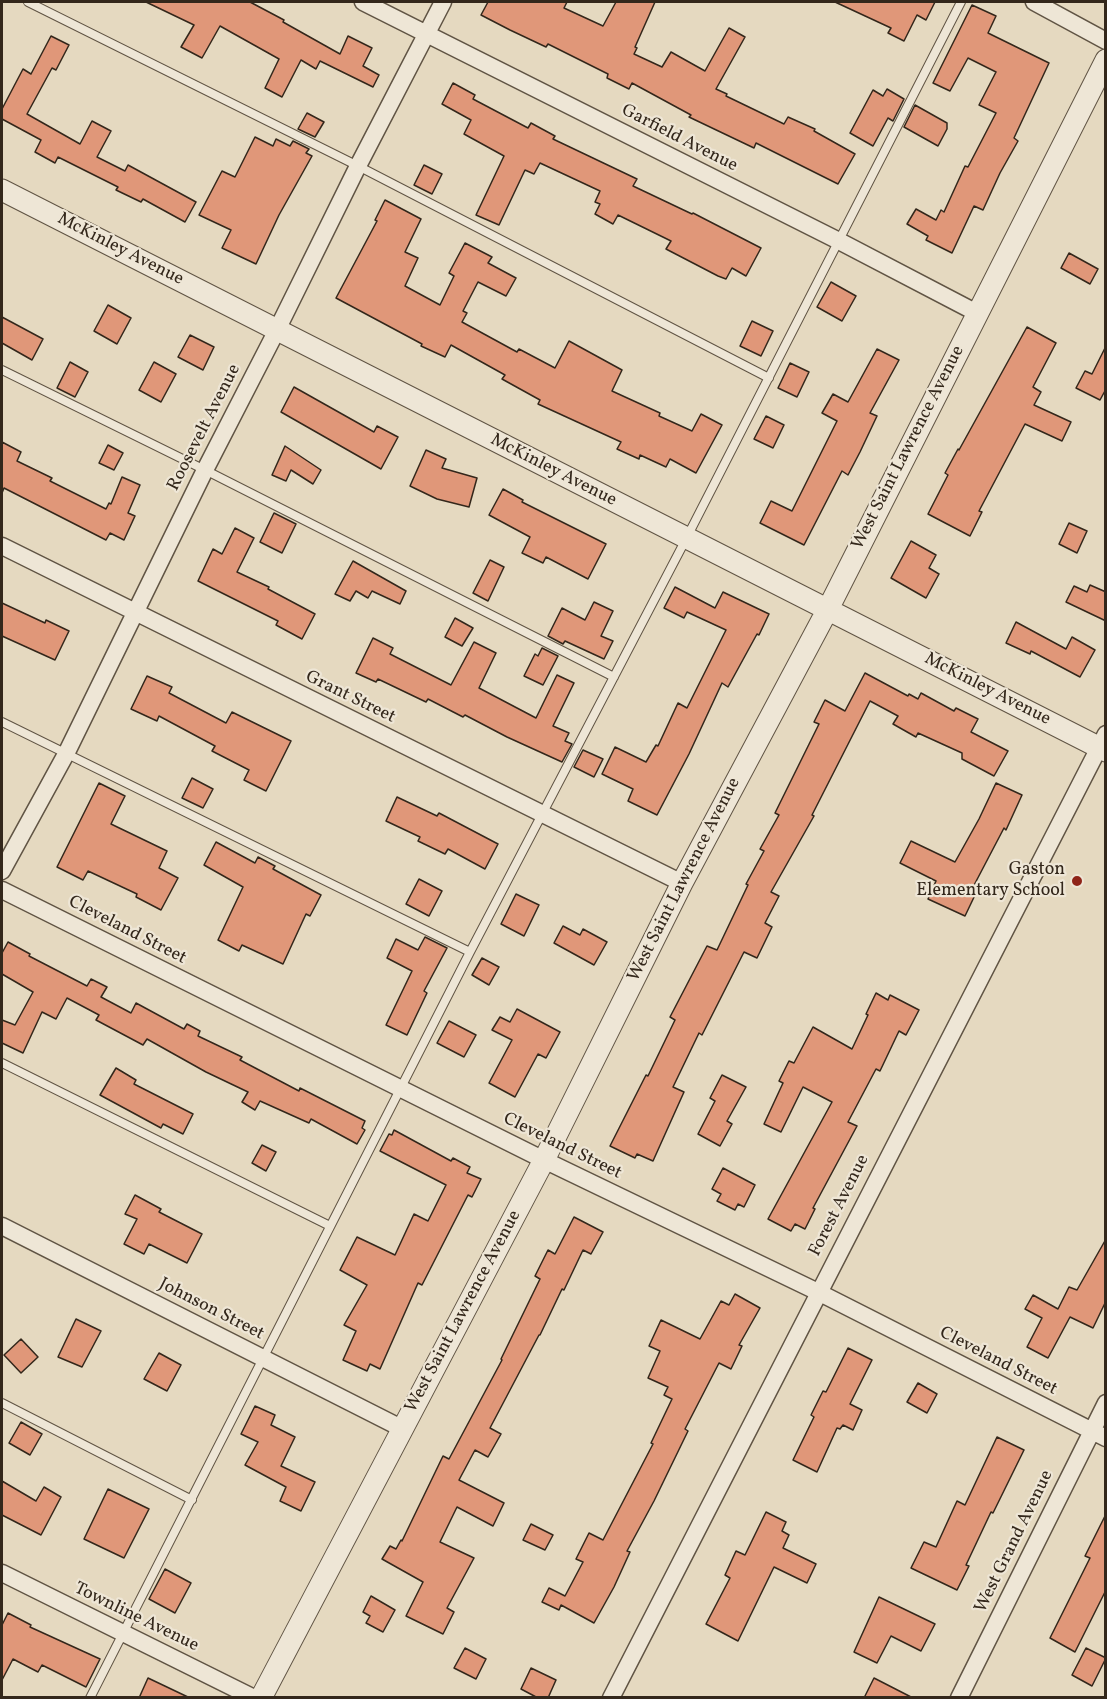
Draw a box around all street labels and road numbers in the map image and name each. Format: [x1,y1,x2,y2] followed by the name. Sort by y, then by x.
[617,100,741,178] street label: Garfield Avenue
[53,209,187,291] street label: McKinley Avenue
[848,342,970,554] street label: West Saint Lawrence Avenue
[164,361,246,495] street label: Roosevelt Avenue
[486,430,620,512] street label: McKinley Avenue
[920,649,1054,731] street label: McKinley Avenue
[301,667,399,729] street label: Grant Street
[624,774,746,986] street label: West Saint Lawrence Avenue
[64,892,190,970] street label: Cleveland Street
[499,1109,625,1185] street label: Cleveland Street
[805,1151,875,1261] street label: Forest Avenue
[401,1207,527,1417] street label: West Saint Lawrence Avenue
[155,1274,267,1346] street label: Johnson Street
[935,1323,1061,1401] street label: Cleveland Street
[971,1467,1059,1617] street label: West Grand Avenue
[70,1579,202,1657] street label: Townline Avenue

